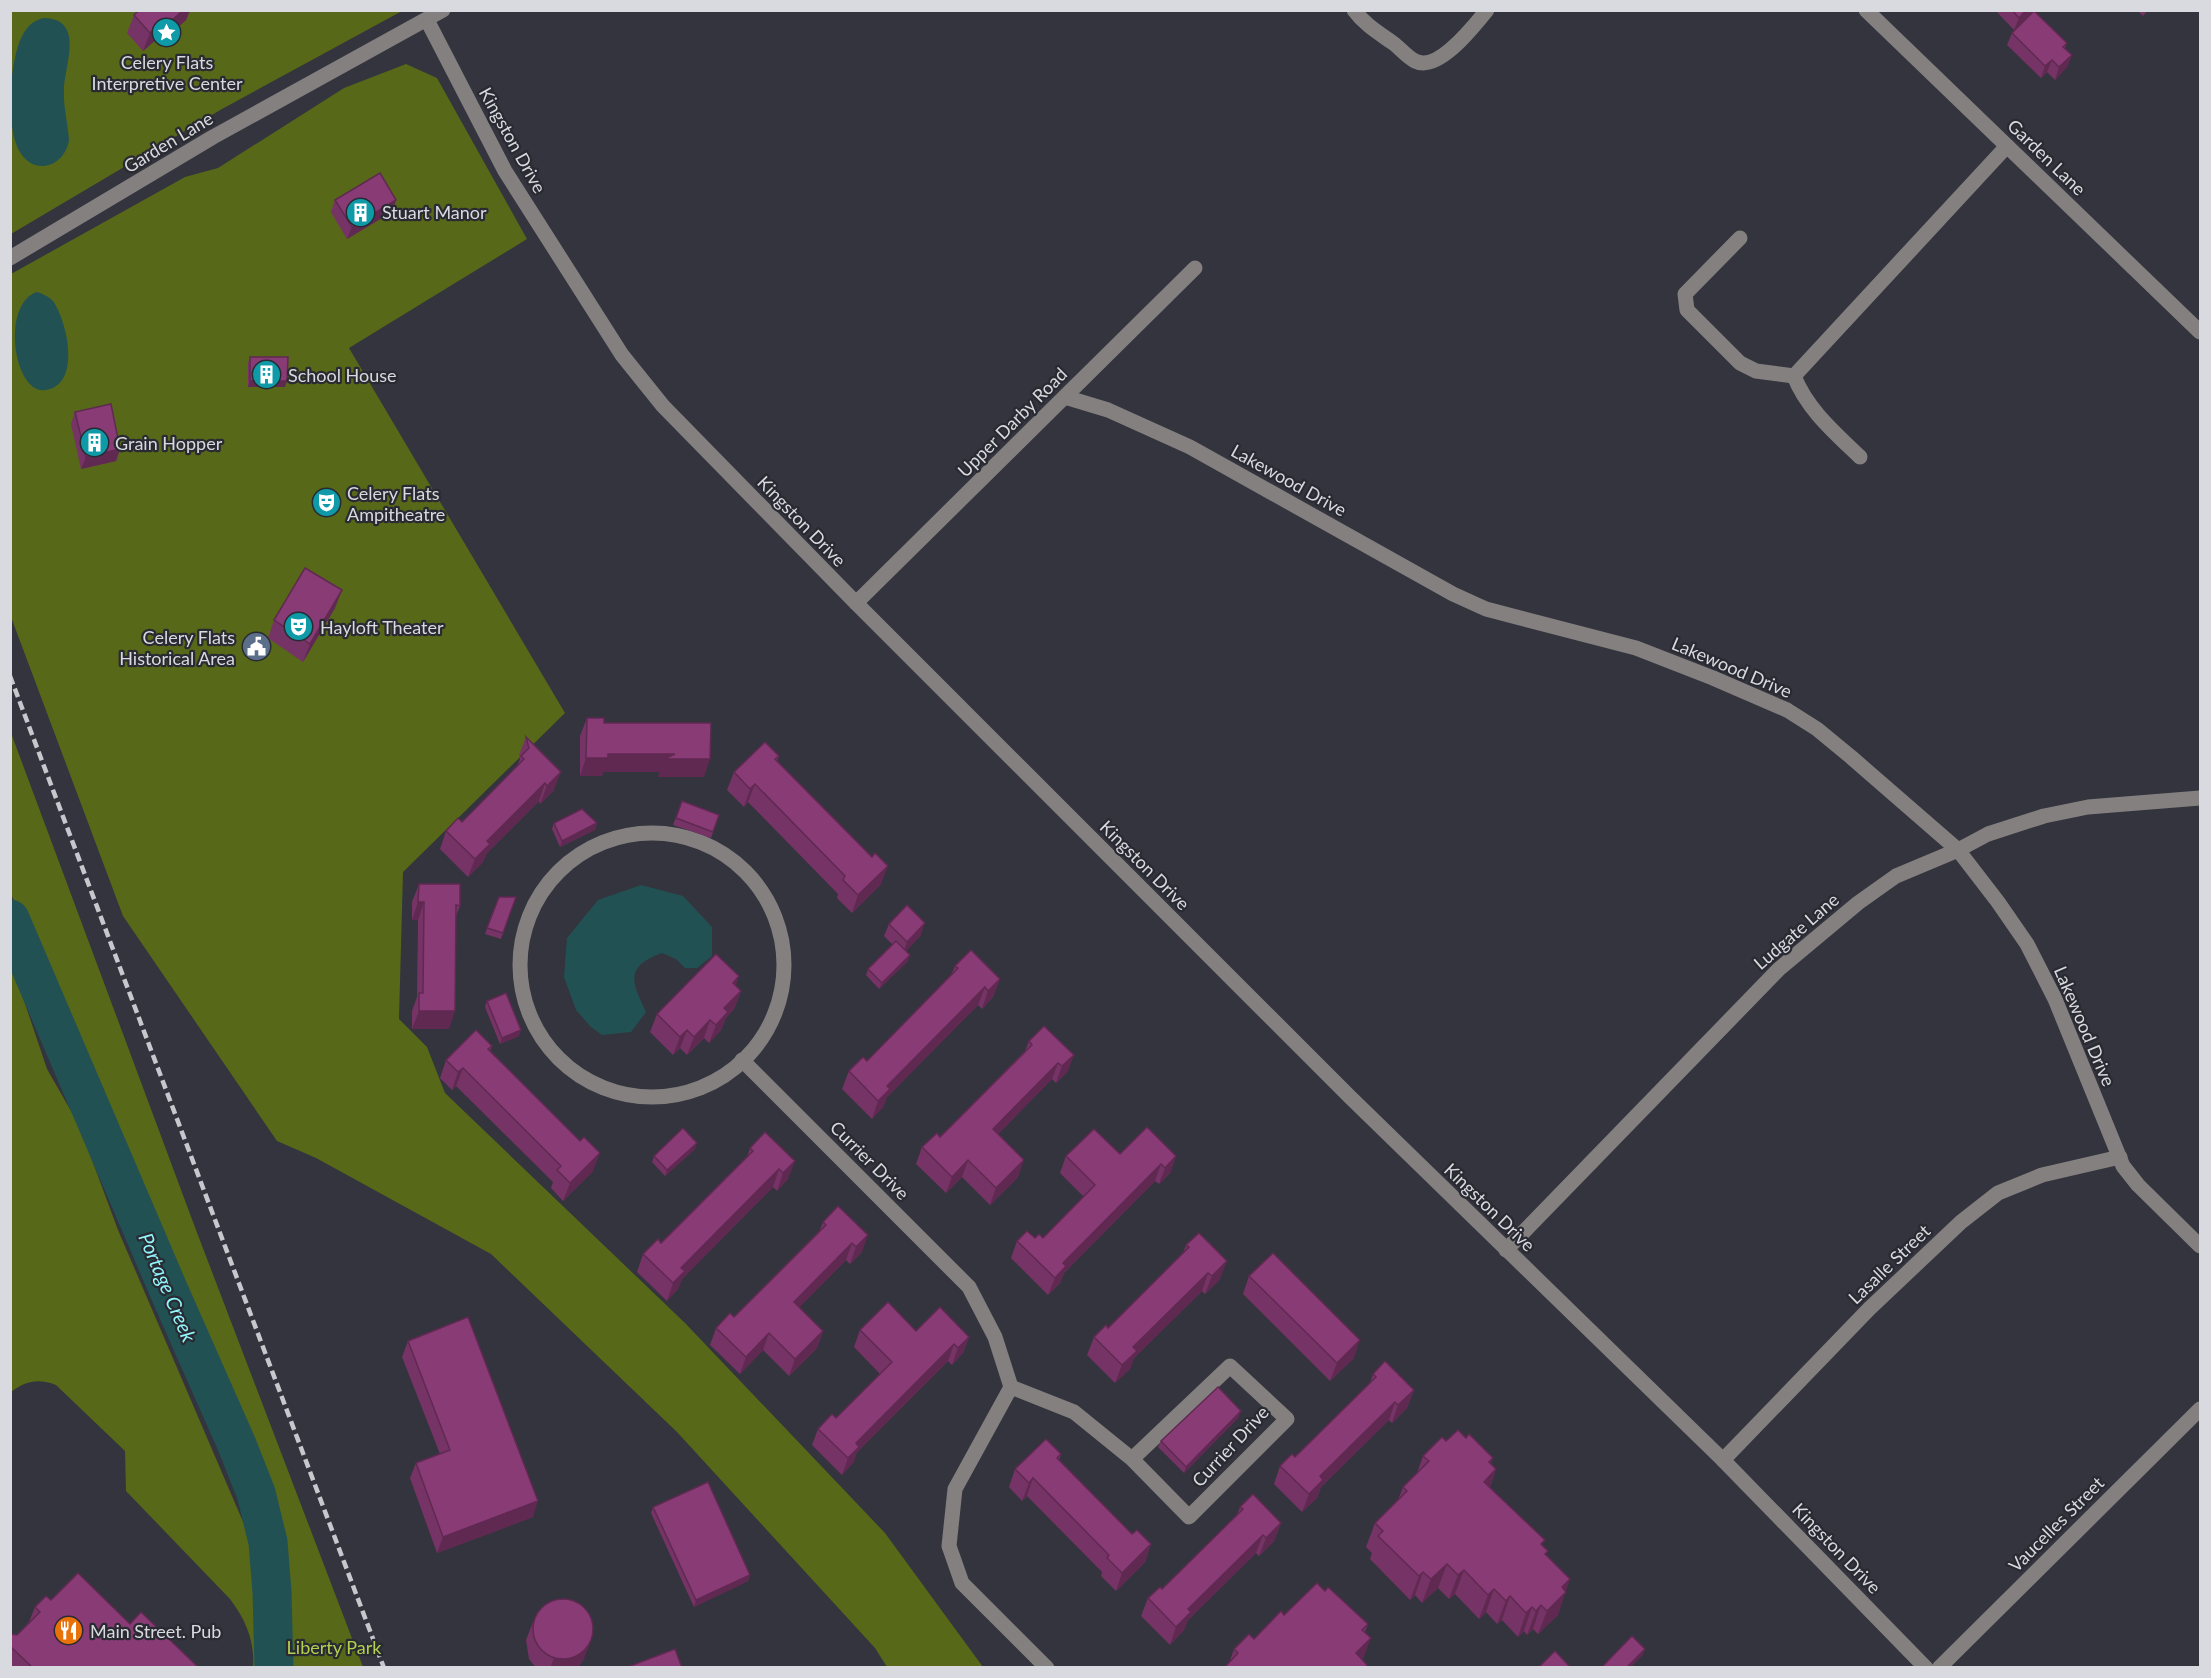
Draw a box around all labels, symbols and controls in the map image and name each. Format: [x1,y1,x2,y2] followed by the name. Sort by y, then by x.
[151,17,183,49] place icon: Celery Flats Interpretive Center
[92,51,243,94] place label: Celery Flats Interpretive Center
[475,83,551,197] street label: Kingston Drive
[119,107,217,177] street label: Garden Lane
[2003,114,2091,200] street label: Garden Lane
[345,196,377,228] building icon: Stuart Manor
[382,201,487,223] place label: Stuart Manor
[251,359,283,391] building icon: School House
[953,363,1071,481] street label: Upper Darby Road
[288,364,397,386] place label: School House
[78,427,110,459] building icon: Grain Hopper
[115,432,223,454] place label: Grain Hopper
[1228,439,1350,521] street label: Lakewood Drive
[753,471,851,571] street label: Kingston Drive
[347,482,445,525] place label: Celery Flats Ampitheatre
[310,487,342,519] theatre icon: Celery Flats Ampitheatre
[283,611,315,643] theatre icon: Hayloft Theater
[320,616,444,638] place label: Hayloft Theater
[119,626,235,669] place label: Celery Flats Historical Area
[240,631,272,663] public building icon: Celery Flats Historical Area
[1669,632,1795,702] street label: Lakewood Drive
[1096,816,1194,914] street label: Kingston Drive
[1749,888,1843,974] street label: Ludgate Lane
[2050,963,2120,1089] street label: Lakewood Drive
[826,1116,914,1204] street label: Currier Drive
[1440,1158,1540,1256] street label: Kingston Drive
[1844,1219,1935,1308] street label: Lasalle Street
[134,1229,202,1346] water label: Portage Creek
[1187,1401,1273,1491] street label: Currier Drive
[2004,1471,2109,1576] street label: Vaucelles Street
[1788,1498,1886,1598] street label: Kingston Drive
[53,1615,85,1647] restaurant icon: Main Street. Pub
[90,1620,221,1642] place label: Main Street. Pub
[287,1636,382,1658] park label: Liberty Park

